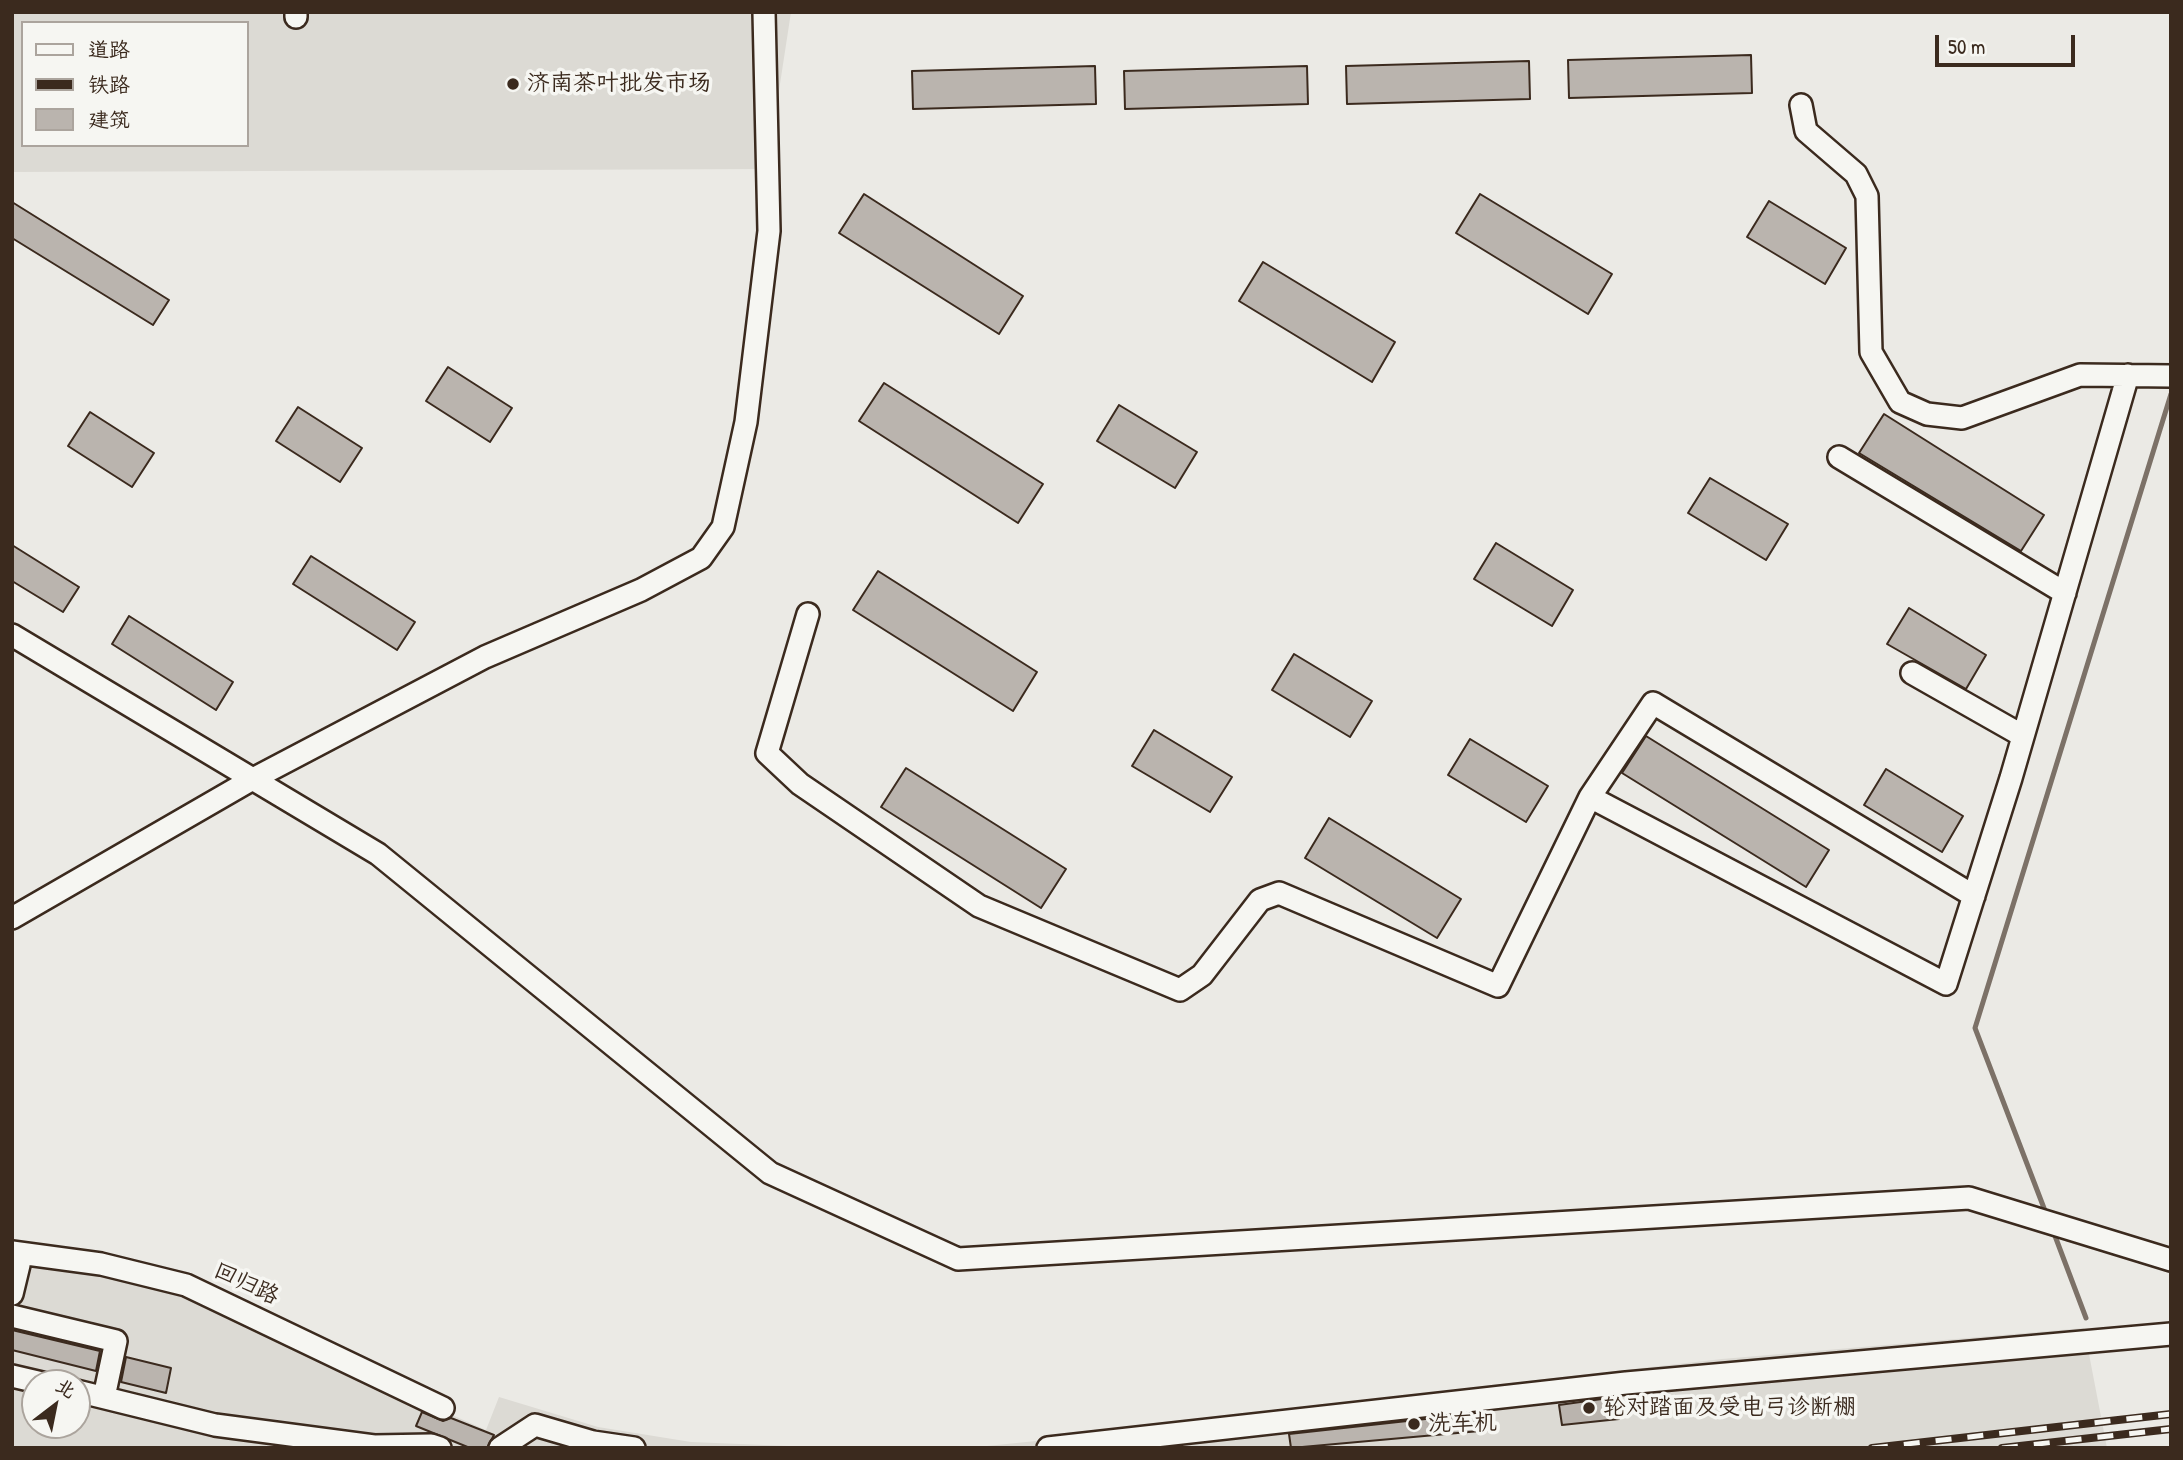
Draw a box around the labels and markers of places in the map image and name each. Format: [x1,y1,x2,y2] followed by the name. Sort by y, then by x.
[527,70,711,98] place label: 济南茶叶批发市场
[505,76,521,92] marker: 济南茶叶批发市场
[1603,1394,1856,1422] place label: 轮对踏面及受电弓诊断棚
[1581,1400,1597,1416] marker: 轮对踏面及受电弓诊断棚
[1428,1410,1497,1438] place label: 洗车机
[1406,1416,1422,1432] marker: 洗车机

